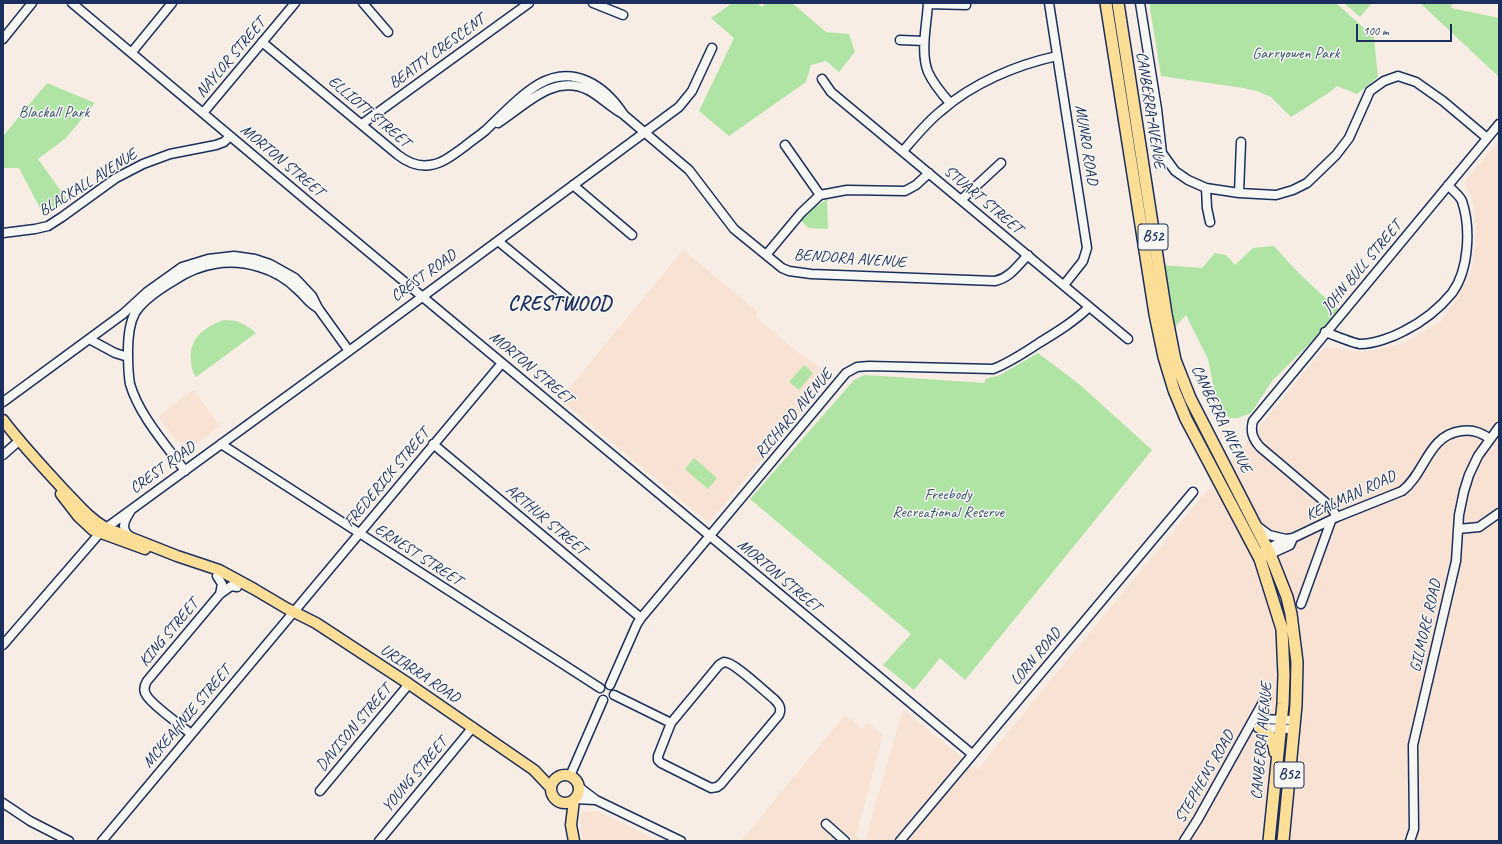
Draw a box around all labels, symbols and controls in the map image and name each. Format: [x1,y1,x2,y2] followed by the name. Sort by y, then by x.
[385,11,489,93] street label: BEATTY CRESCENT
[192,14,270,102] street label: NAYLOR STREET
[1358,16,1454,42] scale bar
[1363,23,1389,39] text: 100 m
[1252,44,1340,64] park label: Garryowen Park
[1131,50,1169,170] street label: CANBERRA AVENUE
[324,72,414,152] street label: ELLIOTT STREET
[19,103,89,123] park label: Blackall Park
[1070,104,1102,186] street label: MUNRO ROAD
[236,121,328,201] street label: MORTON STREET
[35,145,141,221] street label: BLACKALL AVENUE
[940,162,1026,238] street label: STUART STREET
[1318,217,1406,317] street label: JOHN BULL STREET
[1138,224,1168,250] road number: B52
[387,246,461,306] street label: CREST ROAD
[793,246,907,272] street label: BENDORA AVENUE
[508,293,612,317] district label: CRESTWOOD
[485,328,577,408] street label: MORTON STREET
[1187,362,1255,476] street label: CANBERRA AVENUE
[751,366,837,462] street label: RICHARD AVENUE
[340,425,434,531] street label: FREDERICK STREET
[126,438,200,498] street label: CREST ROAD
[1303,467,1399,525] street label: KEALMAN ROAD
[501,480,591,560] street label: ARTHUR STREET
[892,485,1004,523] park label: Freebody Recreational Reserve
[371,520,465,590] street label: ERNEST STREET
[733,536,825,616] street label: MORTON STREET
[1406,578,1446,674] street label: GILMORE ROAD
[135,595,203,671] street label: KING STREET
[1007,624,1065,690] street label: LORN ROAD
[377,640,463,708] street label: URIARRA ROAD
[139,662,235,772] street label: MCKEAHNIE STREET
[312,681,396,775] street label: DAVISON STREET
[1247,682,1277,800] street label: CANBERRA AVENUE
[1171,727,1239,827] street label: STEPHENS ROAD
[378,734,452,816] street label: YOUNG STREET
[1274,762,1304,788] road number: B52

